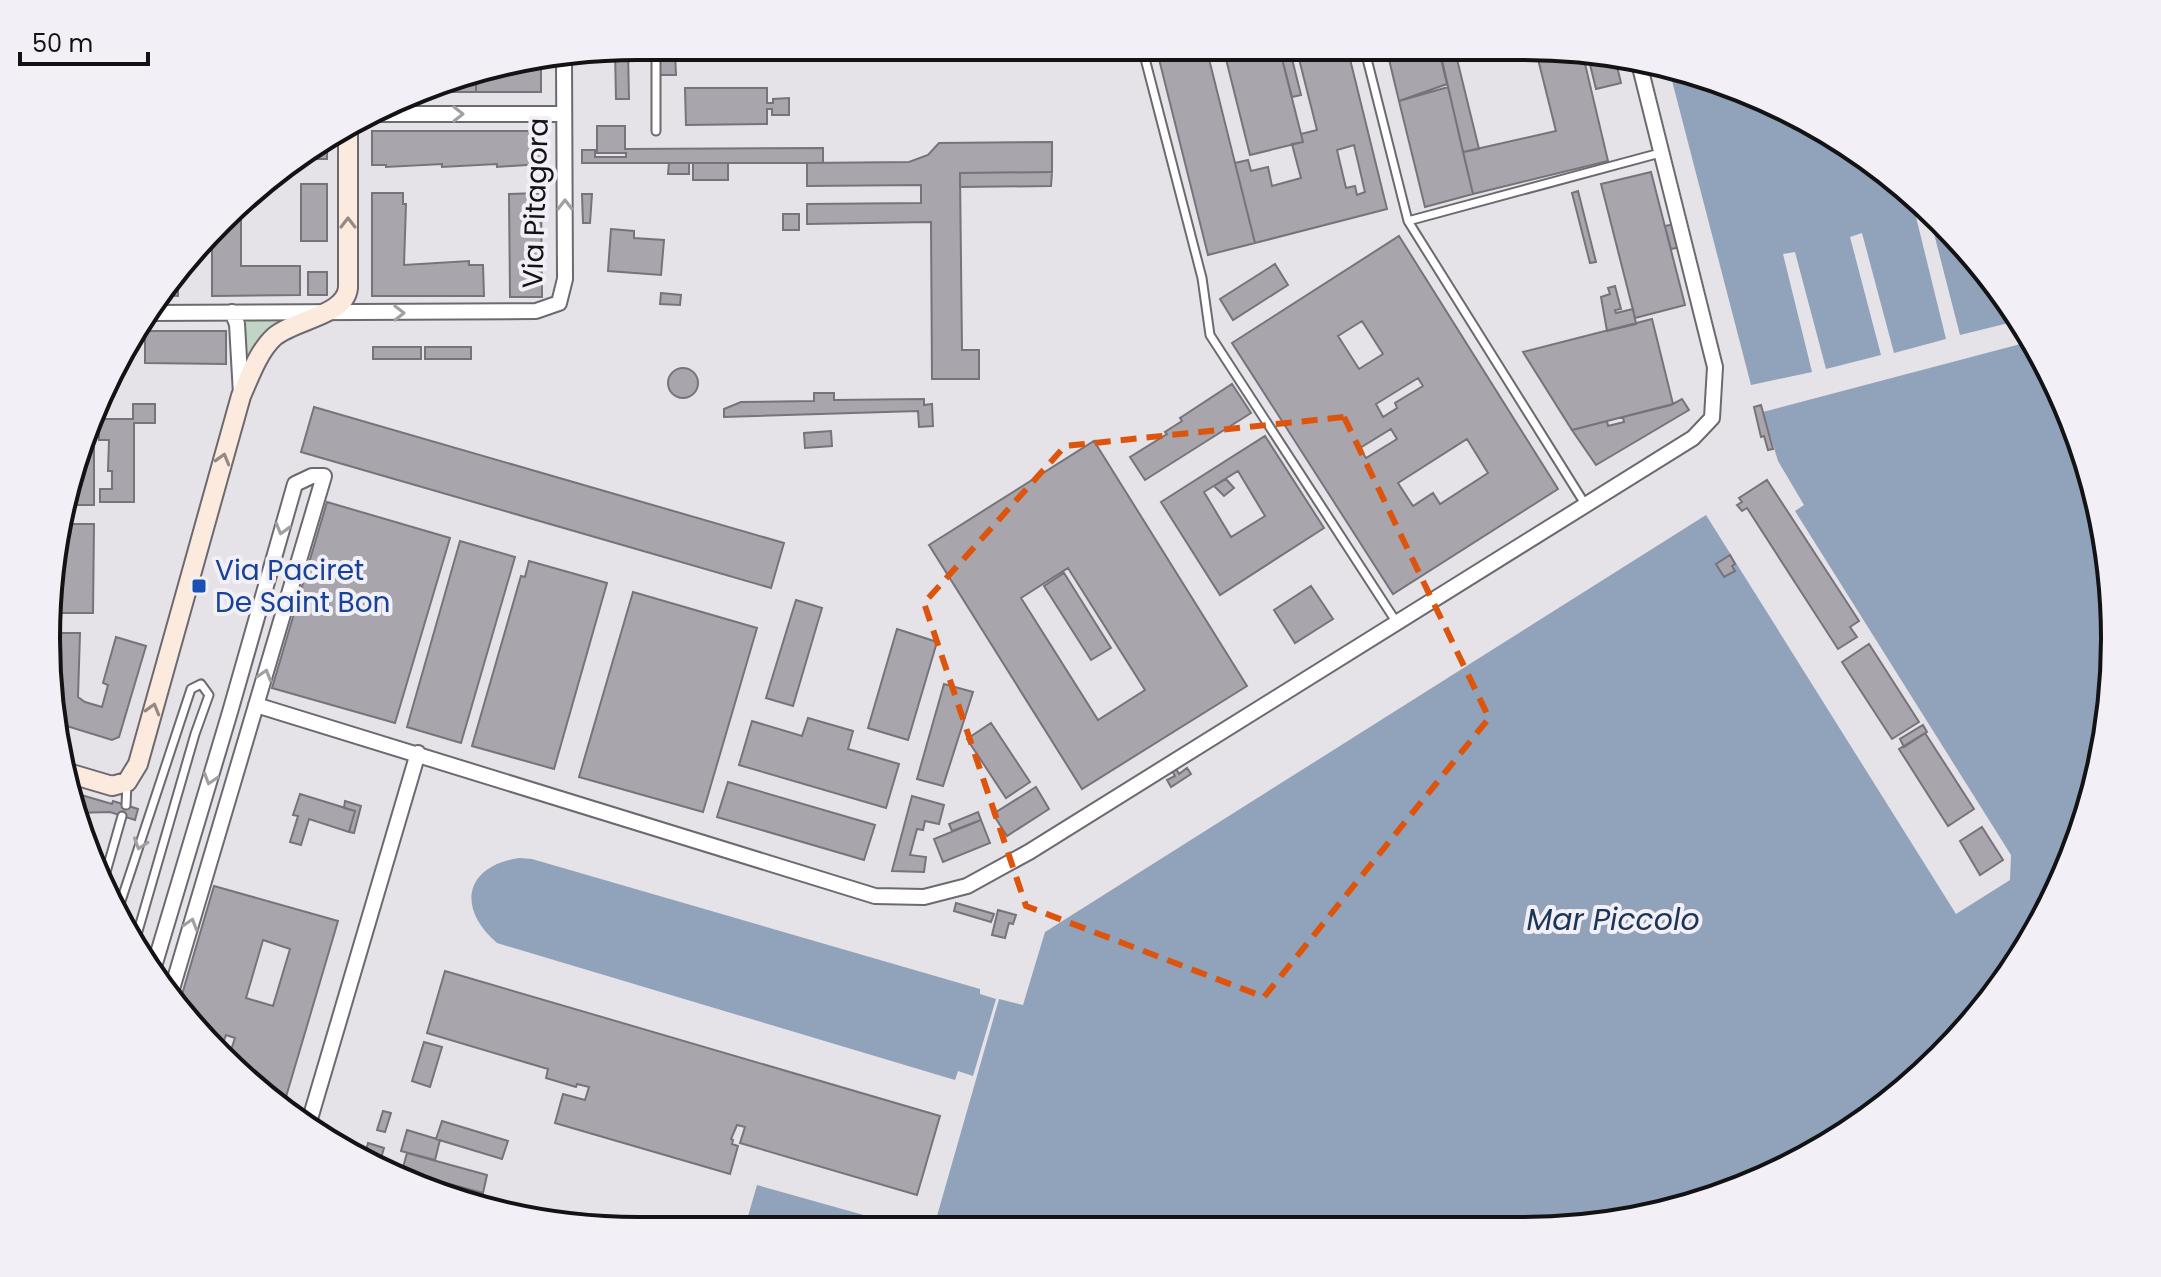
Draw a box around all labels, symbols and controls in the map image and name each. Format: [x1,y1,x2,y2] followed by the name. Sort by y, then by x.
[20,16,148,66] scale bar
[32,27,93,60] text: 50 m
[452,105,465,123] one-way arrow
[513,117,558,289] street label: Via Pitagora
[556,198,574,211] one-way arrow
[339,216,357,229] one-way arrow
[393,304,406,322] one-way arrow
[214,452,230,466] one-way arrow
[275,521,291,535] one-way arrow
[215,551,390,622] place label: Via Paciret De Saint Bon
[190,577,208,595] marker: Via Paciret De Saint Bon
[256,669,272,683] one-way arrow
[144,703,160,716] one-way arrow
[203,771,219,785] one-way arrow
[133,837,149,851] one-way arrow
[1526,898,1700,941] water label: Mar Piccolo
[182,918,198,932] one-way arrow

